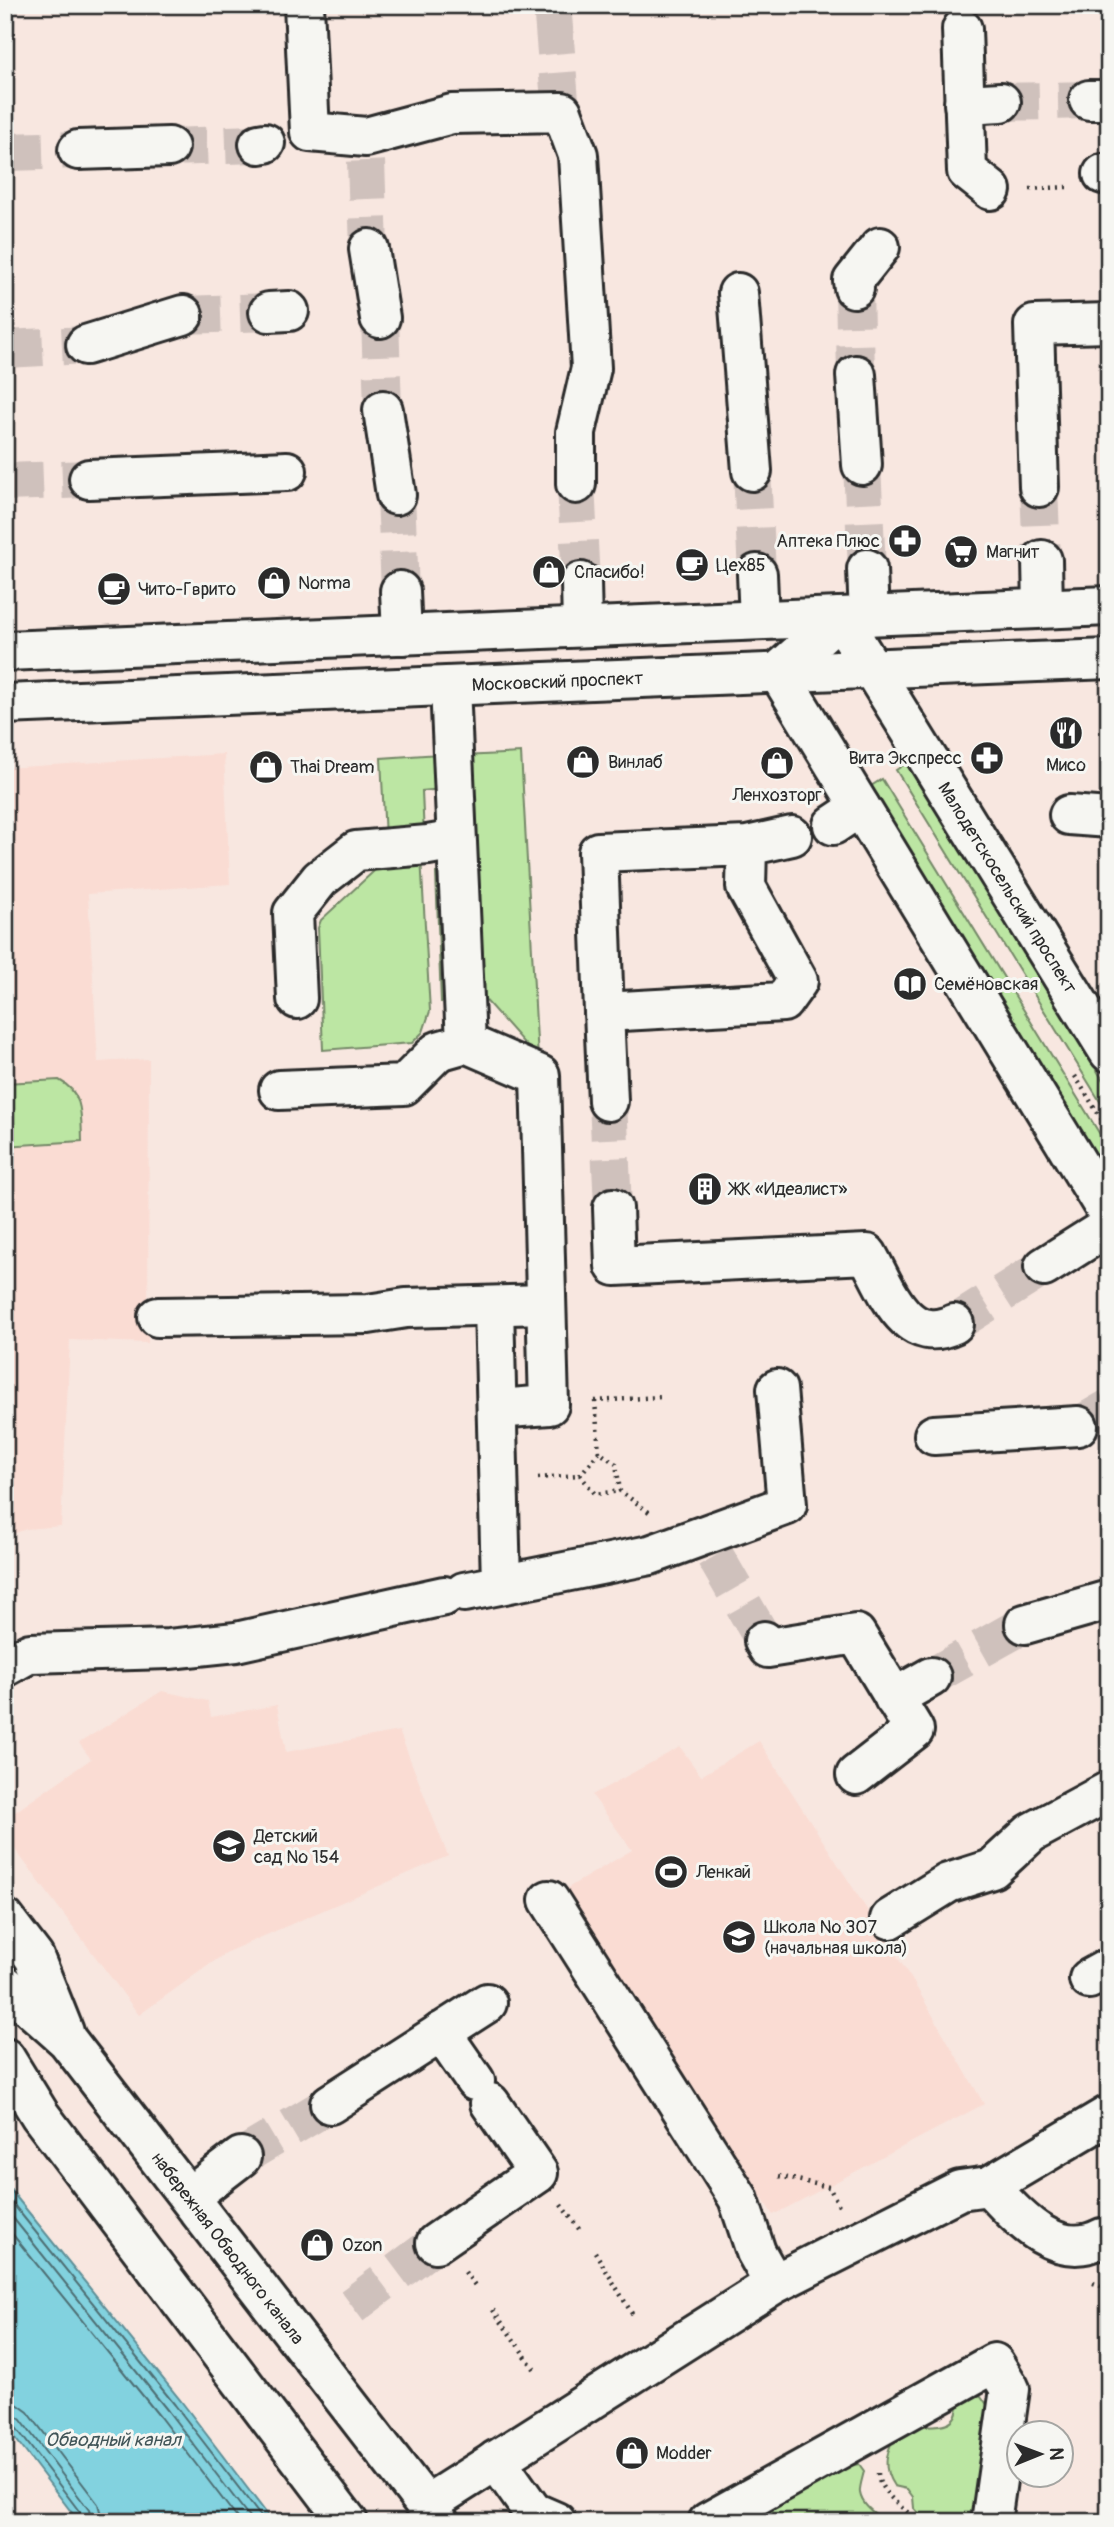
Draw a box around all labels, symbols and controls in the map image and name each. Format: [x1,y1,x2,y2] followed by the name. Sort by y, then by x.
[886,522,924,560] pharmacy icon: Аптека Плюс
[776,530,880,553] place label: Аптека Плюс
[942,533,980,571] supermarket icon: Магнит
[986,541,1039,564] place label: Магнит
[673,546,711,584] cafe icon: Цех85
[530,553,568,591] shop icon: Спасибо!
[716,554,765,577] place label: Цех85
[574,561,645,584] place label: Спасибо!
[255,564,293,602] shop icon: Norma
[95,570,133,608] cafe icon: Чито-Гврито
[298,572,351,595] place label: Norma
[138,578,236,601] place label: Чито-Гврито
[471,666,644,696] street label: Московский проспект
[1047,714,1085,752] restaurant icon: Мисо
[968,739,1006,777] pharmacy icon: Вита Экспресс
[564,743,602,781] shop icon: Винлаб
[758,744,796,782] shop icon: Ленхозторг
[848,747,962,770] place label: Вита Экспресс
[247,748,285,786] shop icon: Thai Dream
[608,751,663,774] place label: Винлаб
[1046,754,1086,777] place label: Мисо
[290,756,375,779] place label: Thai Dream
[932,778,1082,998] street label: Малодетскосельский проспект
[731,784,822,807] place label: Ленхозторг
[891,965,929,1003] library icon: Семёновская
[934,973,1038,996] place label: Семёновская
[686,1170,724,1208] building icon: ЖК «Идеалист»
[727,1178,847,1201] place label: ЖК «Идеалист»
[253,1825,340,1869] place label: Детский сад № 154
[210,1827,248,1865] school or university icon: Детский сад № 154
[652,1853,690,1891] sports icon: Ленкай
[695,1861,751,1884] place label: Ленкай
[764,1916,908,1960] place label: Школа № 307 (начальная школа)
[720,1918,758,1956] school or university icon: Школа № 307 (начальная школа)
[146,2148,309,2349] street label: набережная Обводного канала
[298,2226,336,2264] shop icon: Ozon
[342,2234,382,2257] place label: Ozon
[1006,2418,1076,2488] north arrow
[45,2428,183,2452] water label: Обводный канал
[613,2434,651,2472] shop icon: Modder
[656,2442,712,2465] place label: Modder
[1044,2447,1068,2460] text: N

